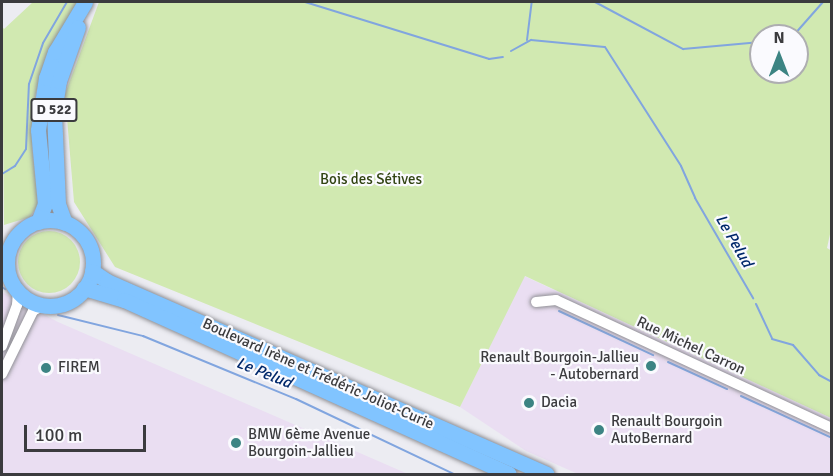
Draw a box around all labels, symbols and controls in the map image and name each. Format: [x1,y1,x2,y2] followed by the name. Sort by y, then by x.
[749,24,809,84] north arrow
[773,28,785,48] text: N
[30,99,78,121] road number: D 522
[320,171,422,189] park label: Bois des Sétives
[711,211,757,271] water label: Le Pelud
[634,313,748,379] street label: Rue Michel Carron
[200,315,436,433] street label: Boulevard Irène et Frédéric Joliot-Curie
[480,348,639,383] place label: Renault Bourgoin-Jallieu - Autobernard
[234,353,294,393] water label: Le Pelud
[58,359,100,377] place label: FIREM
[644,359,658,373] marker: Renault Bourgoin-Jallieu - Autobernard
[39,361,53,375] marker: FIREM
[541,394,577,412] place label: Dacia
[522,396,536,410] marker: Dacia
[611,412,722,447] place label: Renault Bourgoin AutoBernard
[27,413,148,451] scale bar
[592,423,606,437] marker: Renault Bourgoin AutoBernard
[35,424,82,446] text: 100 m
[248,425,370,460] place label: BMW 6ème Avenue Bourgoin-Jallieu
[229,436,243,450] marker: BMW 6ème Avenue Bourgoin-Jallieu

